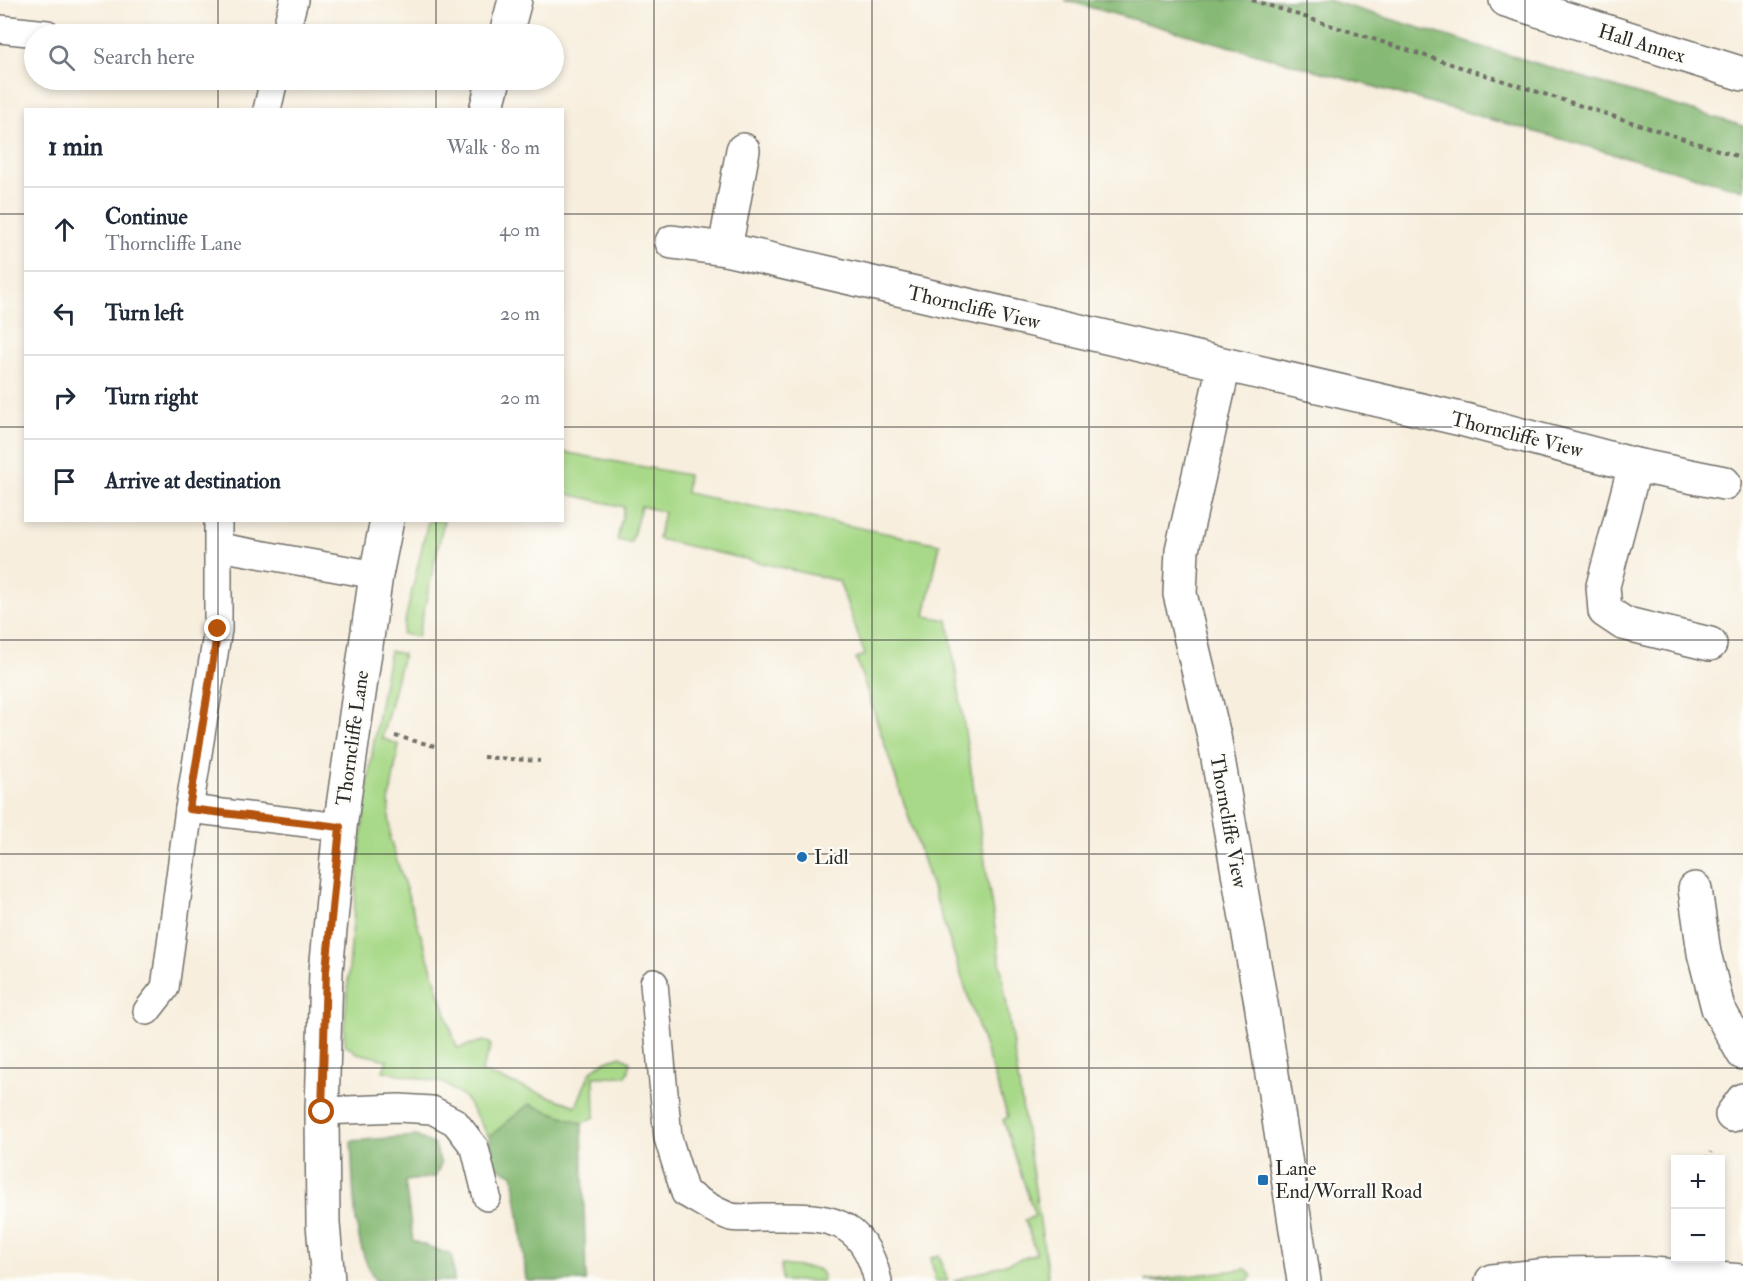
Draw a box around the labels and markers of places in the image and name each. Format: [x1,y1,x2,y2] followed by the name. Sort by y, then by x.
[814,845,849,870] place label: Lidl
[795,850,809,864] marker: Lidl
[1275,1156,1422,1204] place label: Lane End/Worrall Road
[1256,1173,1270,1187] marker: Lane End/Worrall Road

